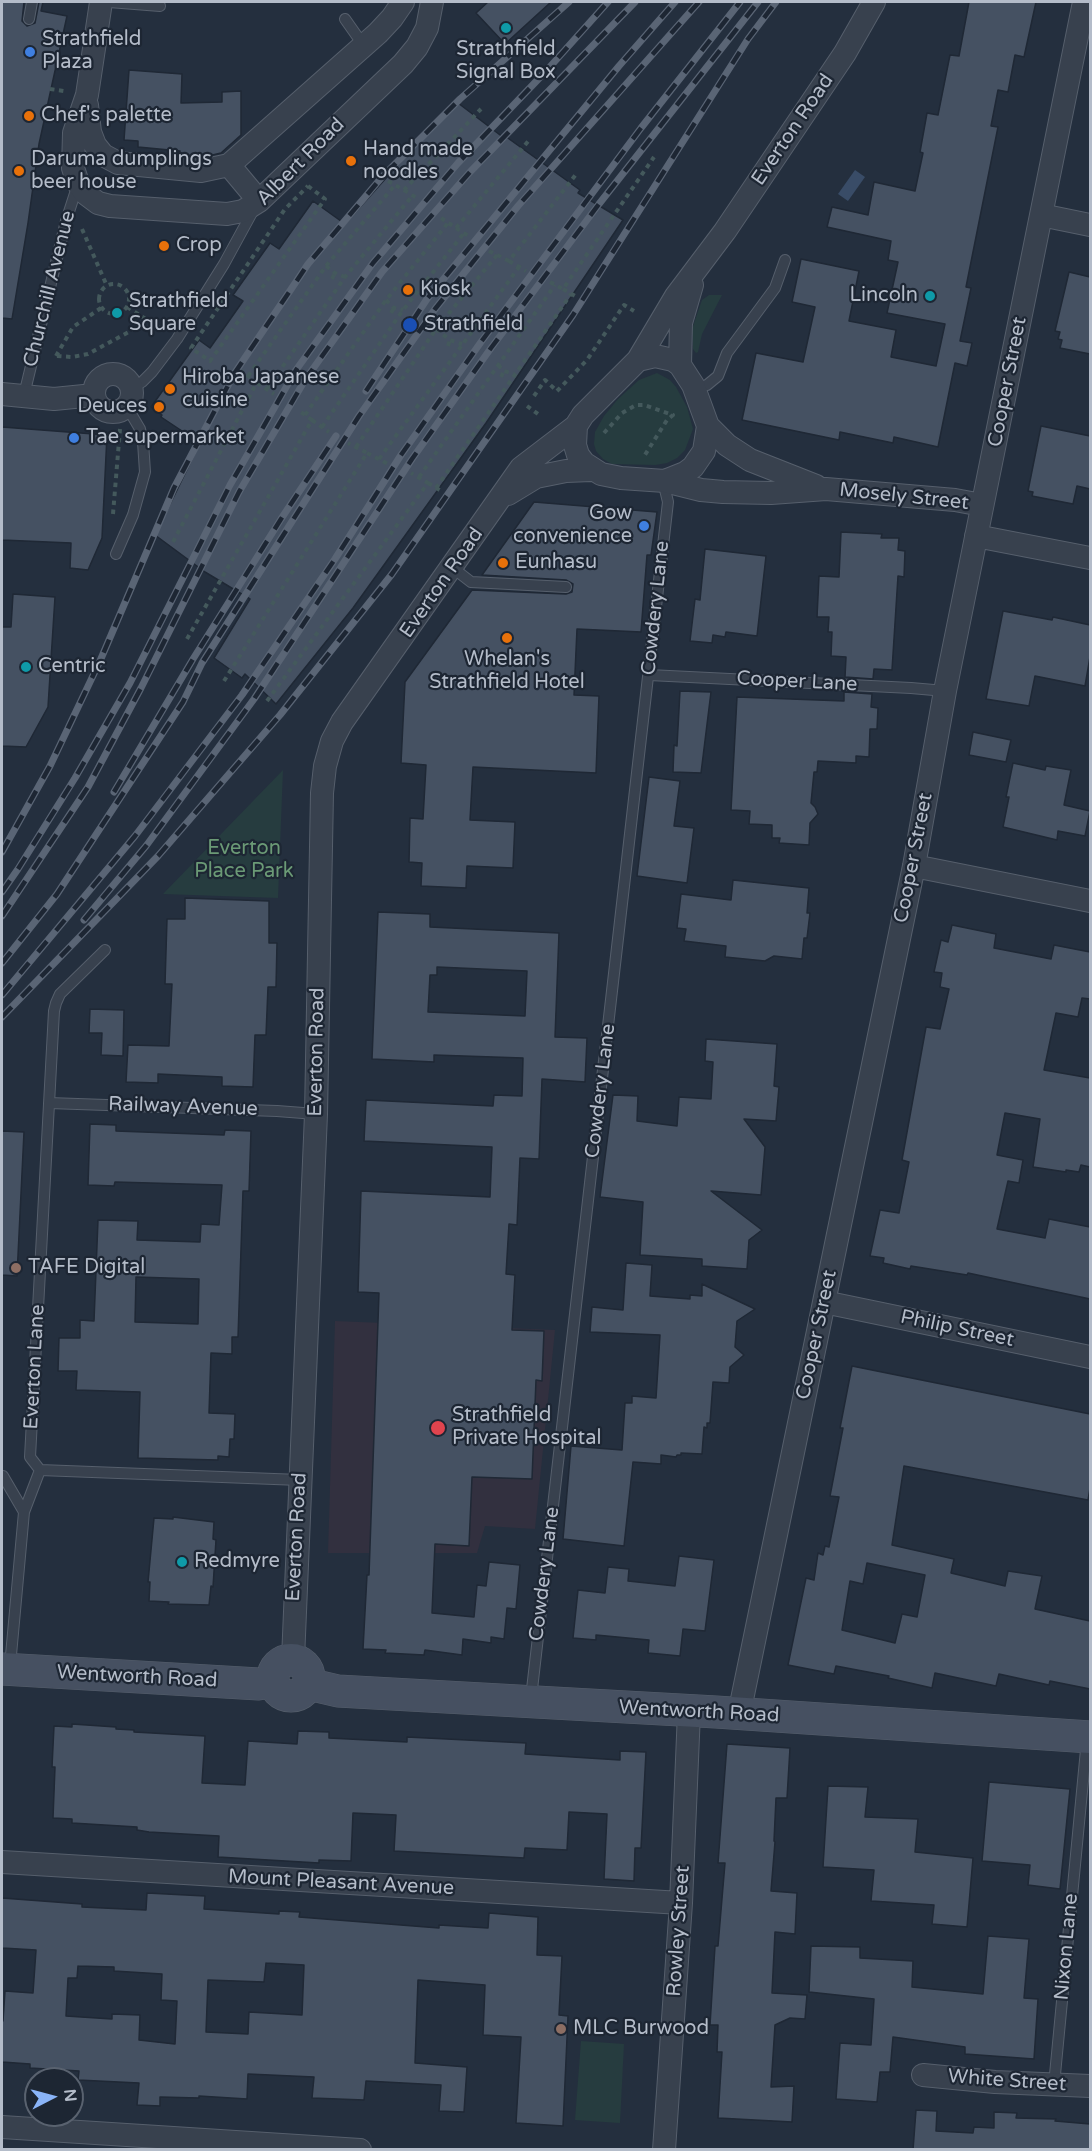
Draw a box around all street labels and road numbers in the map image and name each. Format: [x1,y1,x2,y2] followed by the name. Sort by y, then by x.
[747,70,839,190] street label: Everton Road
[252,113,350,211] street label: Albert Road
[19,208,81,370] street label: Churchill Avenue
[984,315,1032,449] street label: Cooper Street
[838,478,970,516] street label: Mosely Street
[395,523,489,643] street label: Everton Road
[637,540,675,676] street label: Cowdery Lane
[736,667,858,697] street label: Cooper Lane
[890,791,938,925] street label: Cooper Street
[304,987,330,1117] street label: Everton Road
[581,1022,621,1160] street label: Cowdery Lane
[108,1092,258,1122] street label: Railway Avenue
[792,1268,842,1402] street label: Cooper Street
[20,1304,50,1430] street label: Everton Lane
[898,1305,1016,1353] street label: Philip Street
[282,1472,312,1602] street label: Everton Road
[525,1505,565,1643] street label: Cowdery Lane
[56,1661,218,1693] street label: Wentworth Road
[618,1696,780,1728] street label: Wentworth Road
[227,1865,455,1901] street label: Mount Pleasant Avenue
[662,1865,696,1997] street label: Rowley Street
[1050,1893,1084,2001] street label: Nixon Lane
[947,2065,1067,2097] street label: White Street

